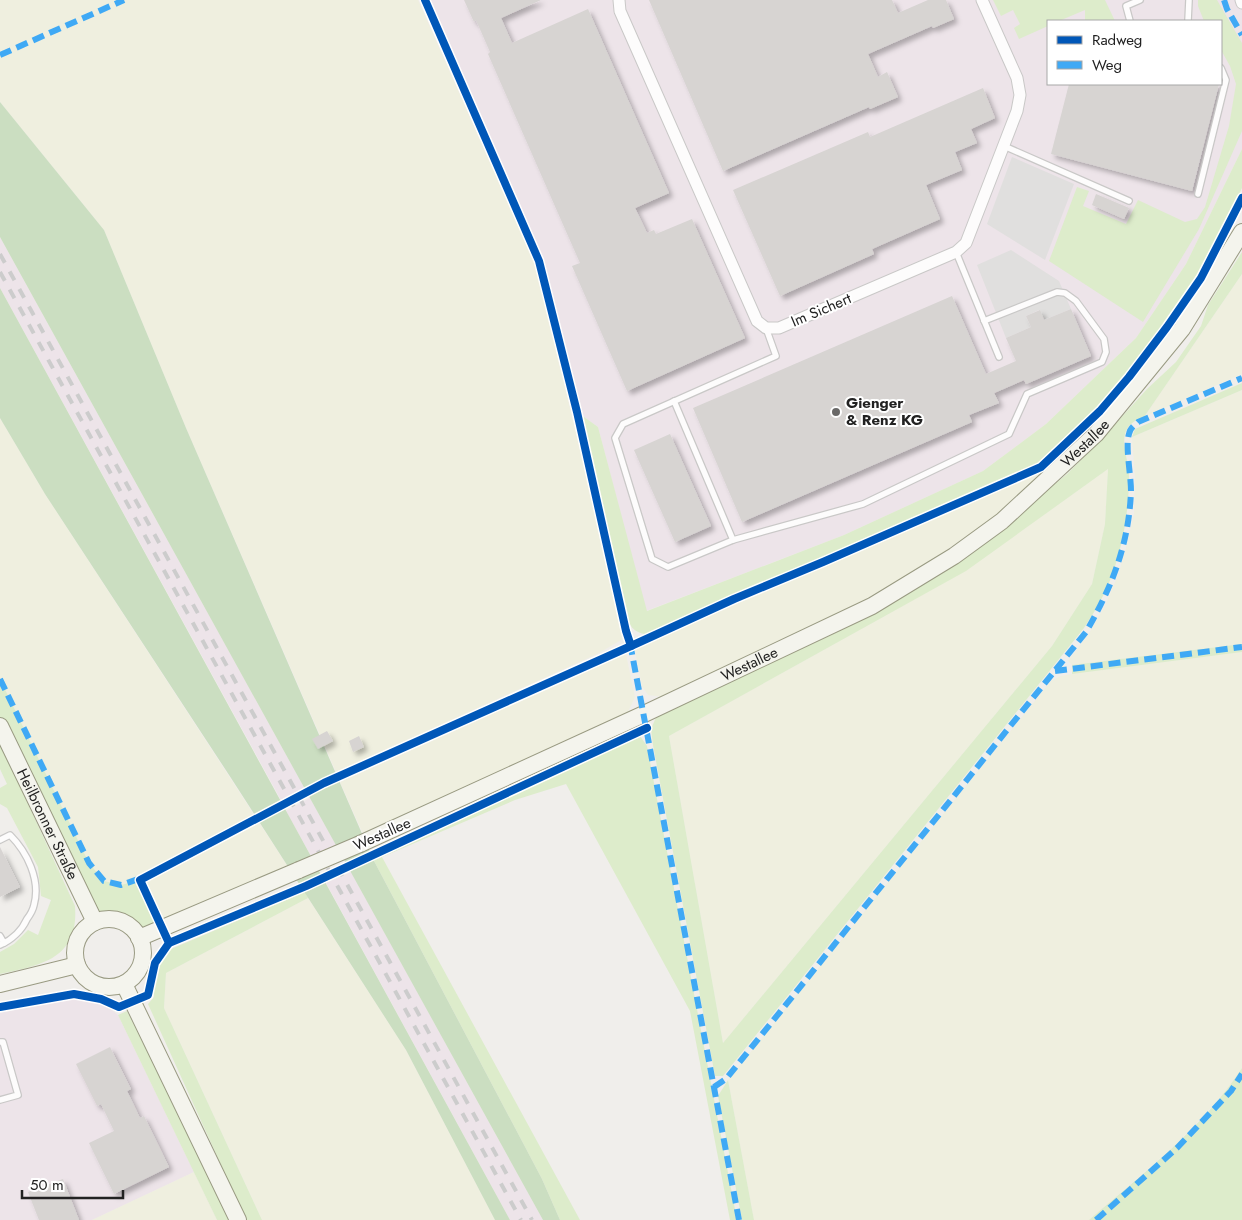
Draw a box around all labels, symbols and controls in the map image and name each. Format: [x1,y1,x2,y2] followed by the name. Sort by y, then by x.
[1047,20,1222,85] legend
[1092,29,1142,51] text: Radweg
[1092,54,1122,76] text: Weg
[787,287,855,333] street label: Im Sichert
[846,392,923,431] place label: Gienger & Renz KG
[830,406,842,418] marker: Gienger & Renz KG
[1056,414,1115,472] street label: Westallee
[717,641,782,687] street label: Westallee
[11,765,84,884] street label: Heilbronner Straße
[350,812,414,856] street label: Westallee
[22,1168,124,1200] scale bar
[30,1174,64,1196] text: 50 m

